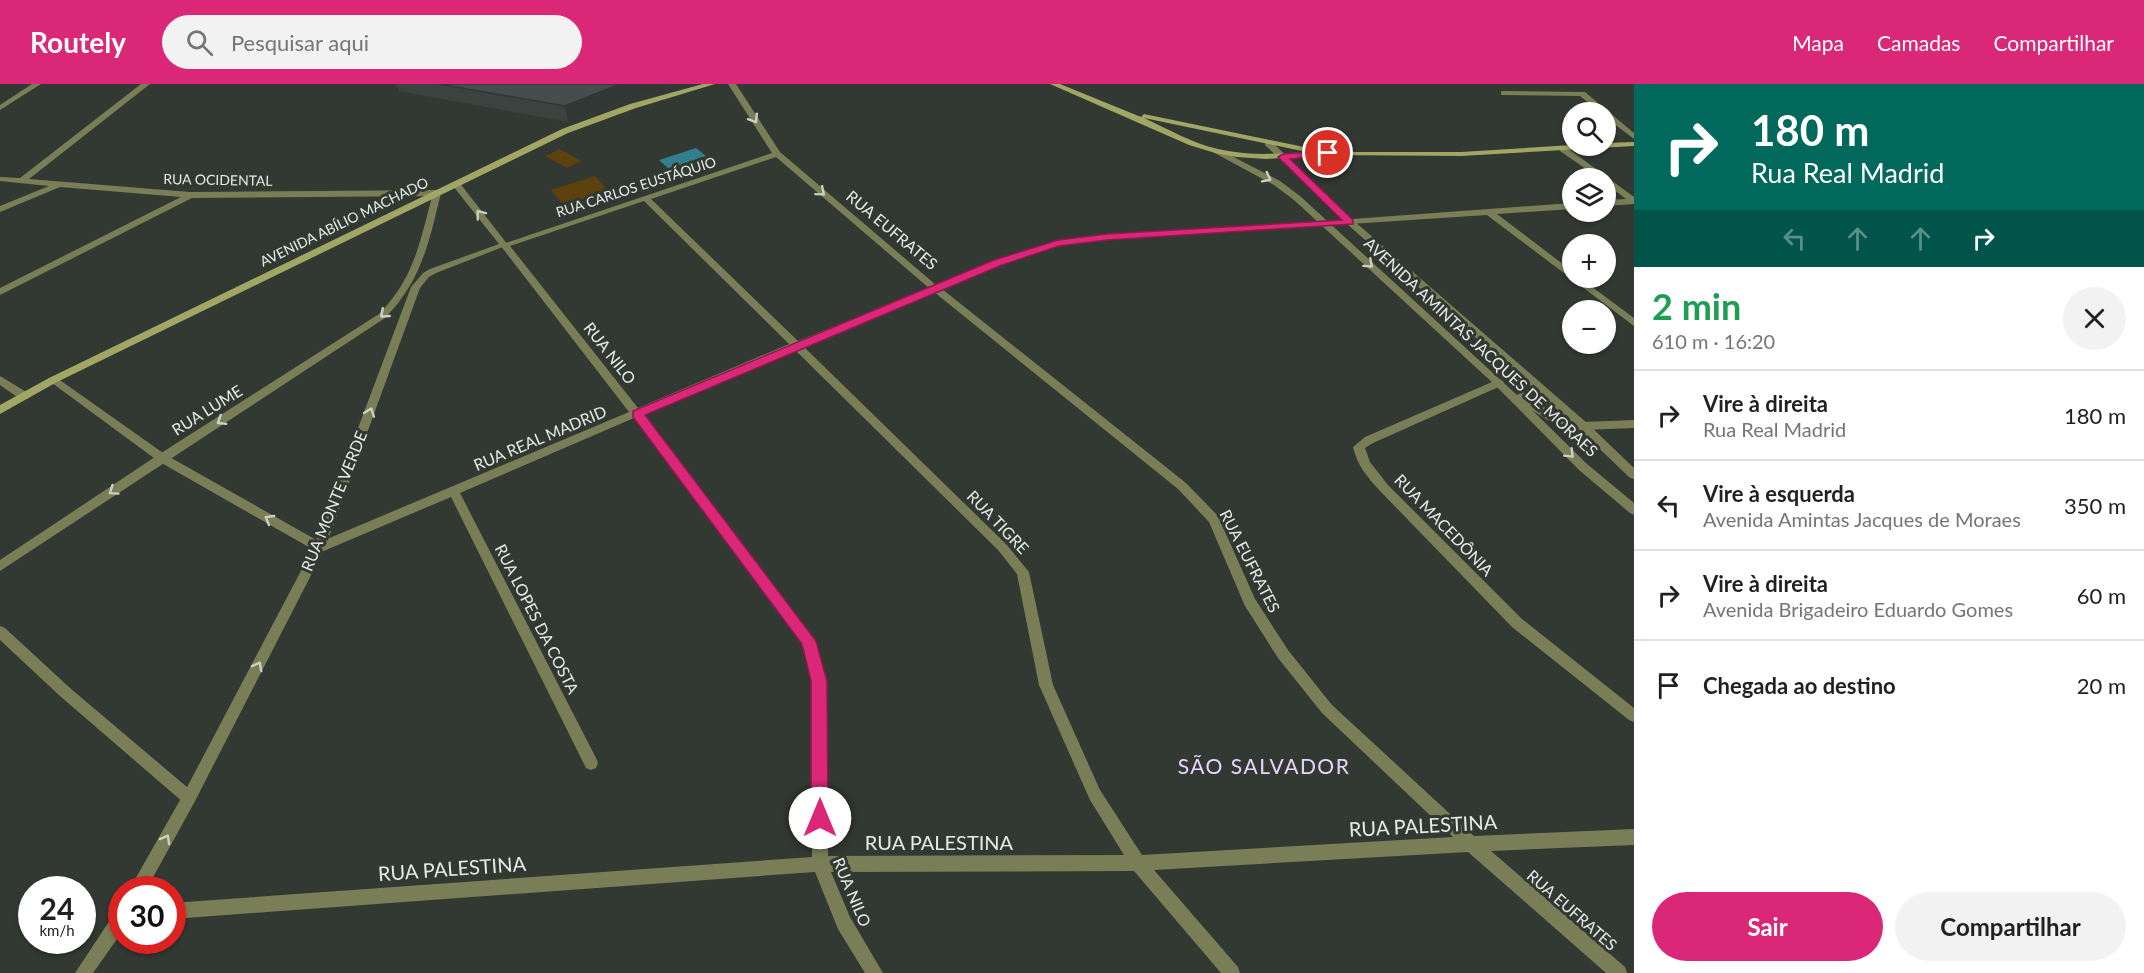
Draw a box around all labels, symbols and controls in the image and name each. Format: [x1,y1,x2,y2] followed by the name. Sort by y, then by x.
[162,15,582,69] search box
[30,25,126,59] text: Routely
[183,26,216,59] icon: search
[231,29,369,56] text: Pesquisar aqui
[1792,30,1844,55] text: Mapa
[1877,30,1960,55] text: Camadas
[1993,30,2114,55] text: Compartilhar
[1562,102,1616,354] map controls
[1562,102,1616,156] button: search
[1751,105,1869,155] text: 180 m
[1652,108,1730,186] icon: right
[747,113,759,123] one-way arrow
[1302,127,1353,178] pin
[1311,136,1344,169] icon: arrive
[554,153,718,220] street label: RUA CARLOS EUSTÁQUIO
[1751,156,1944,189] text: Rua Real Madrid
[1562,168,1616,222] button: layers
[163,170,273,189] street label: RUA OCIDENTAL
[1260,171,1271,182] one-way arrow
[257,173,431,270] street label: AVENIDA ABÍLIO MACHADO
[814,185,825,196] one-way arrow
[843,186,942,273] street label: RUA EUFRATES
[476,210,487,221] one-way arrow
[1778,222,1811,255] icon: left
[1841,222,1874,255] icon: ahead
[1904,222,1937,255] icon: ahead
[1967,222,2000,255] icon: right
[1361,233,1602,460] street label: AVENIDA AMINTAS JACQUES DE MORAES
[1562,234,1616,288] button: +
[1362,257,1372,268] one-way arrow
[1652,284,1741,328] text: 2 min
[2063,287,2126,350] button: close
[1562,300,1616,354] button: −
[380,307,391,318] one-way arrow
[580,318,640,387] street label: RUA NILO
[1652,329,1775,353] text: 610 m · 16:20
[168,380,245,439] street label: RUA LUME
[1703,390,1828,417] text: Vire à direita
[1652,399,1685,432] icon: right
[471,401,609,474] street label: RUA REAL MADRID
[2064,402,2126,429] text: 180 m
[362,407,375,417] one-way arrow
[217,413,227,425] one-way arrow
[1703,417,1846,441] text: Rua Real Madrid
[297,428,370,574] street label: RUA MONTE VERDE
[1563,447,1574,458] one-way arrow
[1391,470,1498,579] street label: RUA MACEDÔNIA
[1703,480,1855,507] text: Vire à esquerda
[109,483,120,494] one-way arrow
[964,486,1033,557] street label: RUA TIGRE
[1652,489,1685,522] icon: left
[2064,492,2126,519] text: 350 m
[1216,506,1285,615] street label: RUA EUFRATES
[1703,507,2021,531] text: Avenida Amintas Jacques de Moraes
[265,515,275,526] one-way arrow
[491,541,584,697] street label: RUA LOPES DA COSTA
[1703,570,1828,597] text: Vire à direita
[1652,579,1685,612] icon: right
[2077,582,2126,609] text: 60 m
[1703,597,2013,621] text: Avenida Brigadeiro Eduardo Gomes
[250,662,262,673] one-way arrow
[1652,669,1685,702] icon: arrive
[1703,672,1896,699] text: Chegada ao destino
[2077,672,2126,699] text: 20 m
[1178,753,1350,778] district label: SÃO SALVADOR
[788,786,852,850] position arrow
[1348,809,1498,841] street label: RUA PALESTINA
[865,830,1014,854] street label: RUA PALESTINA
[159,834,170,845] one-way arrow
[377,851,527,885] street label: RUA PALESTINA
[829,854,876,929] street label: RUA NILO
[1523,865,1621,954] street label: RUA EUFRATES
[108,876,186,954] speed limit sign: 30
[40,890,74,926] text: 24
[1652,892,1883,961] button: Sair
[1895,892,2126,961] button: Compartilhar
[39,921,75,939] text: km/h

